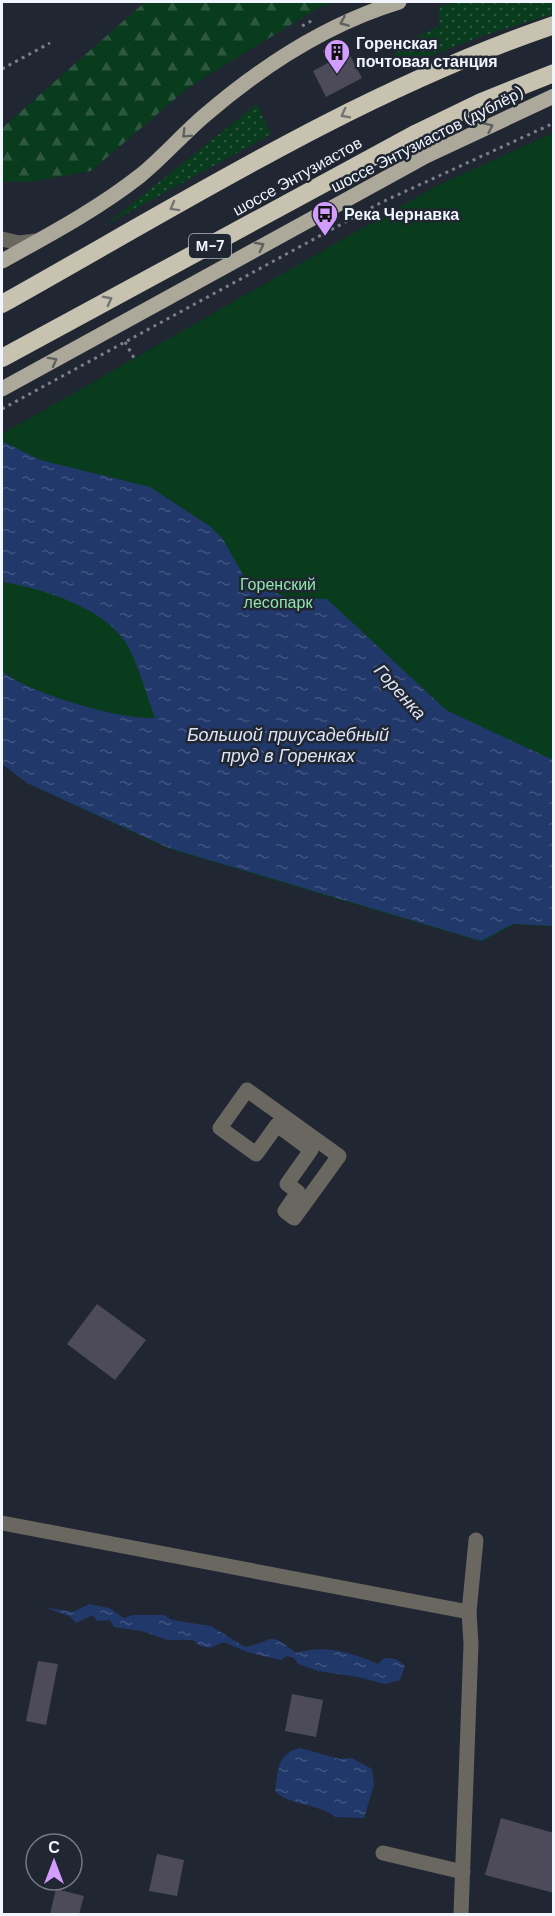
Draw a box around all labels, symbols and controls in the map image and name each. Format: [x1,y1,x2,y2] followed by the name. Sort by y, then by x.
[340,15,351,27] one-way arrow
[356,33,498,72] place label: Горенская почтовая станция
[322,37,352,75] building icon: Горенская почтовая станция
[327,82,527,197] street label: шоссе Энтузиастов (дублёр)
[341,107,352,119] one-way arrow
[482,122,493,134] one-way arrow
[182,126,193,137] one-way arrow
[229,132,366,221] street label: шоссе Энтузиастов
[310,199,340,237] bus stop icon: Река Чернавка
[169,200,180,211] one-way arrow
[344,204,459,225] place label: Река Чернавка
[189,234,231,258] road number: М-7
[254,242,264,253] one-way arrow
[102,296,113,307] one-way arrow
[46,357,57,368] one-way arrow
[240,574,316,613] park label: Горенский лесопарк
[369,659,431,725] water label: Горенка
[187,723,389,768] water label: Большой приусадебный пруд в Горенках
[24,1832,84,1892] north arrow
[48,1837,60,1858] text: С

